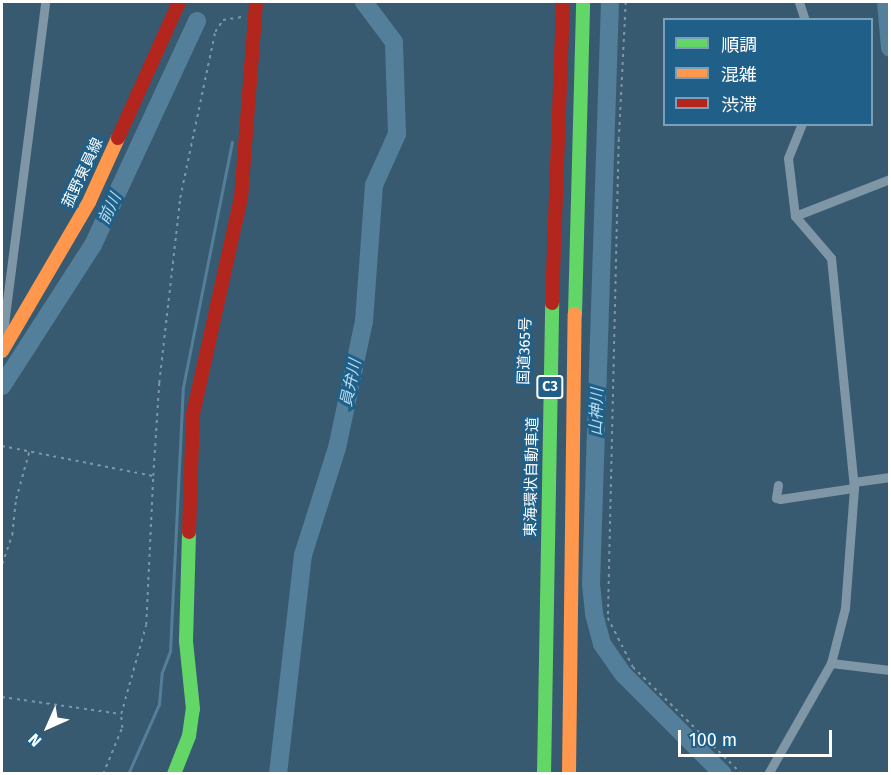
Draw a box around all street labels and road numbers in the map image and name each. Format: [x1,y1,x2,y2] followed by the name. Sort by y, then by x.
[59,135,107,211] street label: 菰野東員線
[515,317,535,385] street label: 国道365号
[535,376,565,398] road number: C3
[522,417,542,537] street label: 東海環状自動車道

